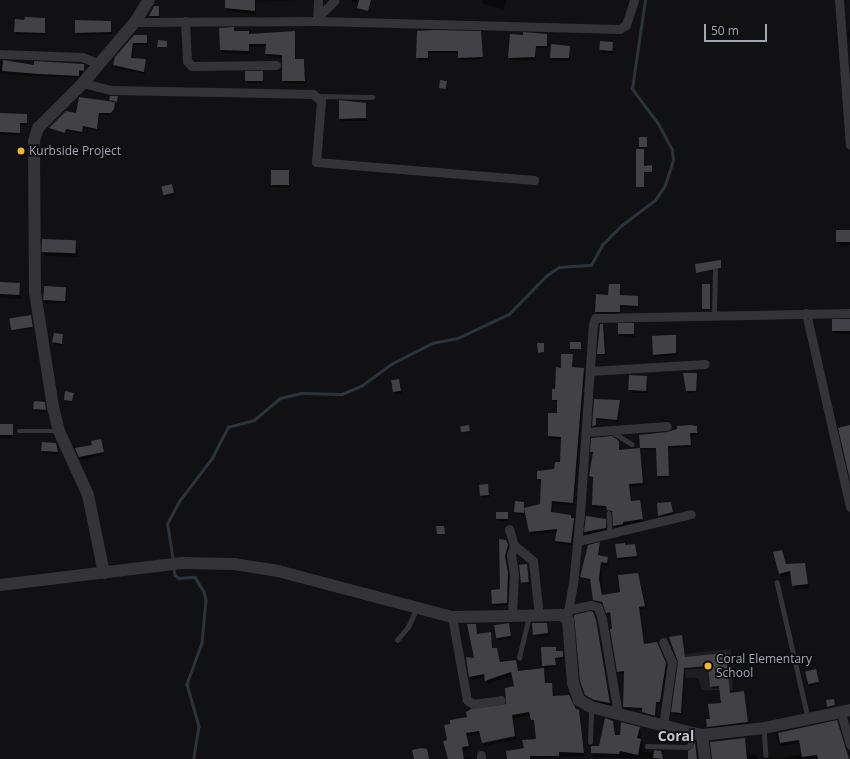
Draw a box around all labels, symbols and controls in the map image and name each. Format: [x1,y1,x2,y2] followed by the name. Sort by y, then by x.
[706,16,769,42] scale bar
[711,22,739,39] text: 50 m
[29,144,121,158] place label: Kurbside Project
[16,146,26,156] marker: Kurbside Project
[716,652,812,680] place label: Coral Elementary School
[703,661,713,671] marker: Coral Elementary School
[658,728,694,744] district label: Coral

